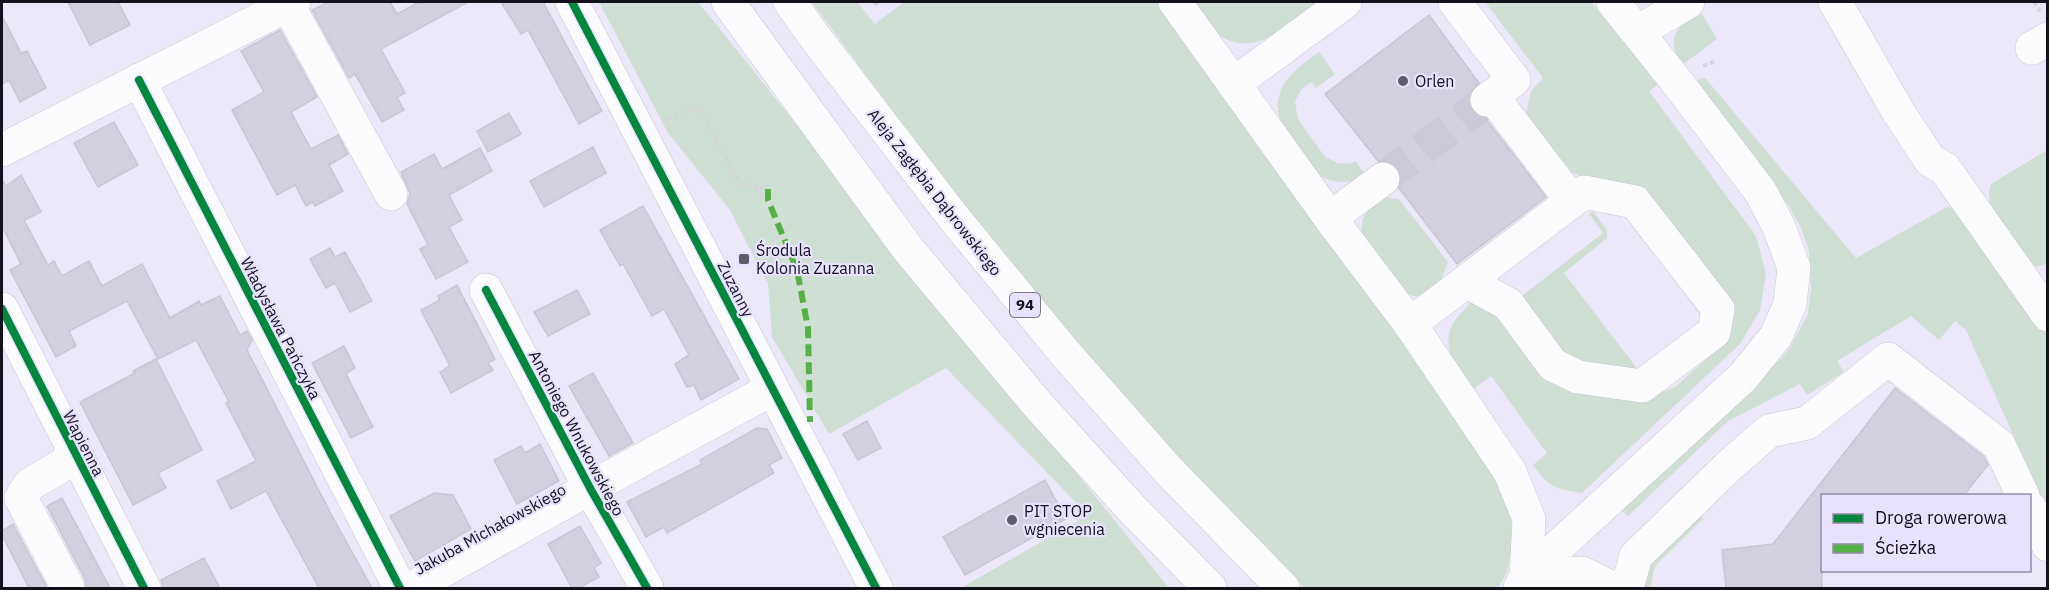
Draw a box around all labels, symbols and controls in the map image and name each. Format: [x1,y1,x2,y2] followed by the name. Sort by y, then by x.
[1415,71,1454,91] place label: Orlen
[1396,74,1410,88] marker: Orlen
[864,104,1007,280] street label: Aleja Zagłębia Dąbrowskiego
[756,239,875,278] place label: Środula Kolonia Zuzanna
[737,252,751,266] marker: Środula Kolonia Zuzanna
[236,253,326,403] street label: Władysława Pańczyka
[713,258,759,320] street label: Zuzanny
[1010,293,1040,317] road number: 94
[525,347,629,519] street label: Antoniego Wnukowskiego
[59,407,109,480] street label: Wapienna
[411,479,569,579] street label: Jakuba Michałowskiego
[1821,494,2031,572] legend
[1024,501,1105,539] place label: PIT STOP wgniecenia
[1875,506,2007,529] text: Droga rowerowa
[1005,513,1019,527] marker: PIT STOP wgniecenia
[1875,536,1937,559] text: Ścieżka

